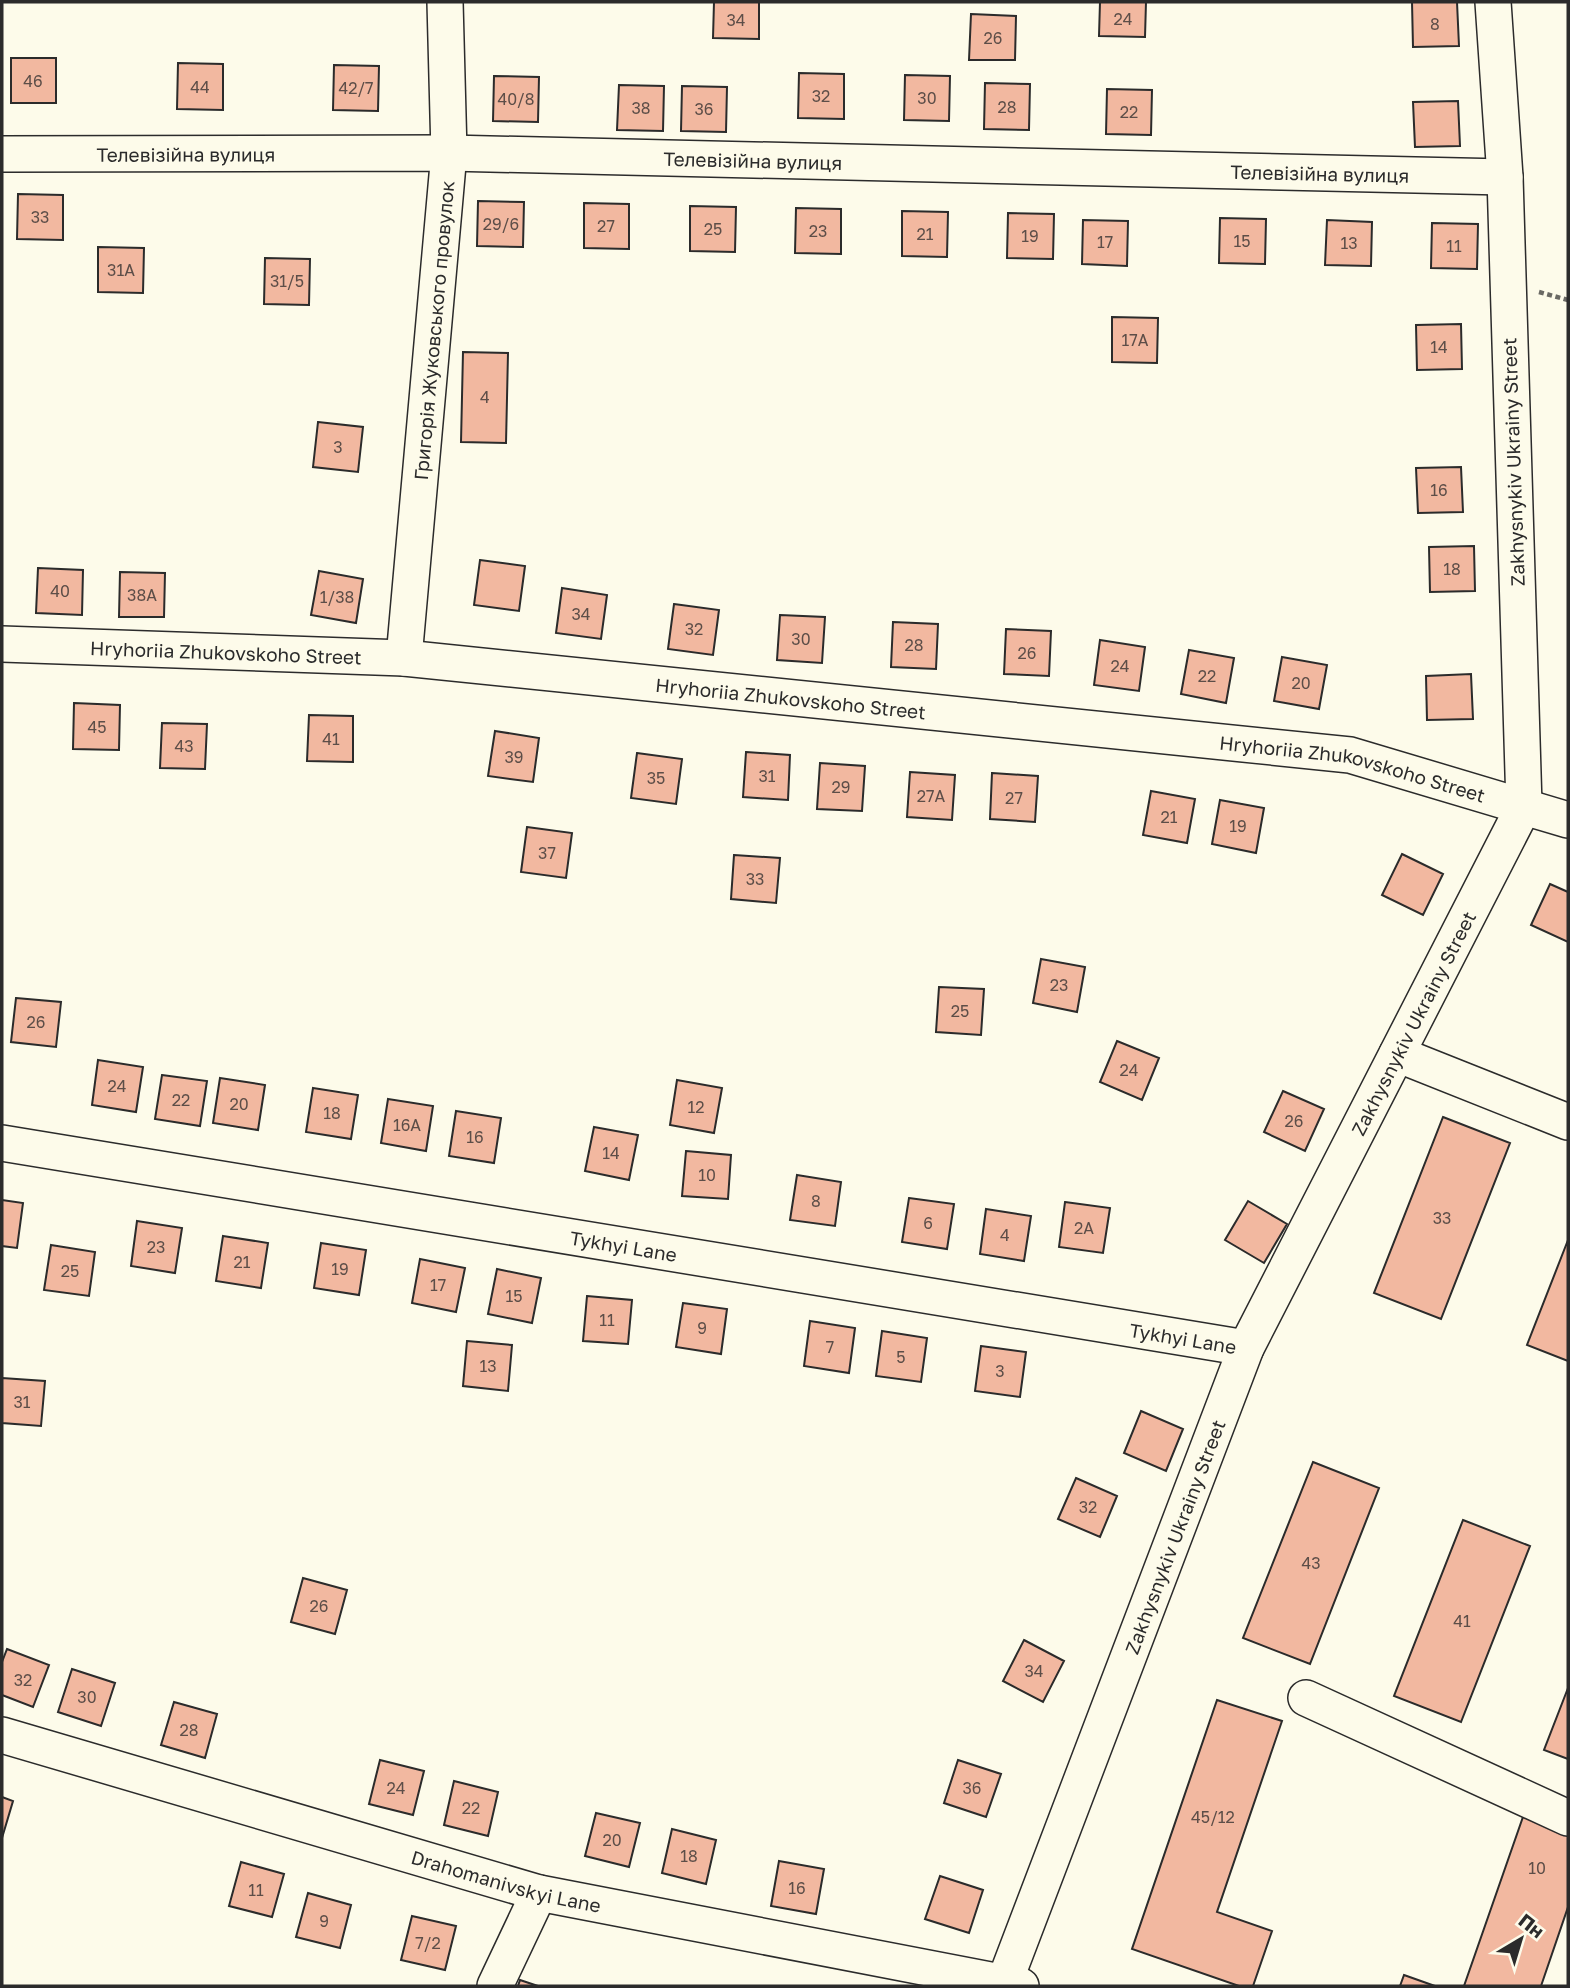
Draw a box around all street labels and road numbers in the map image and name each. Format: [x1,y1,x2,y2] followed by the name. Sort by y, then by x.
[97,142,275,165] street label: Телевізійна вулиця
[663,146,843,173] street label: Телевізійна вулиця
[1230,159,1409,186] street label: Телевізійна вулиця
[408,179,458,481] street label: Григорія Жуковського провулок
[1497,337,1529,587] street label: Zakhysnykiv Ukrainy Street
[90,636,362,668] street label: Hryhoriia Zhukovskoho Street
[654,672,927,723] street label: Hryhoriia Zhukovskoho Street
[1218,730,1488,806] street label: Hryhoriia Zhukovskoho Street
[1346,907,1480,1139] street label: Zakhysnykiv Ukrainy Street
[568,1225,679,1266] street label: Tykhyi Lane
[1128,1318,1238,1358] street label: Tykhyi Lane
[1119,1416,1229,1657] street label: Zakhysnykiv Ukrainy Street
[409,1845,603,1916] street label: Drahomanivskyi Lane

